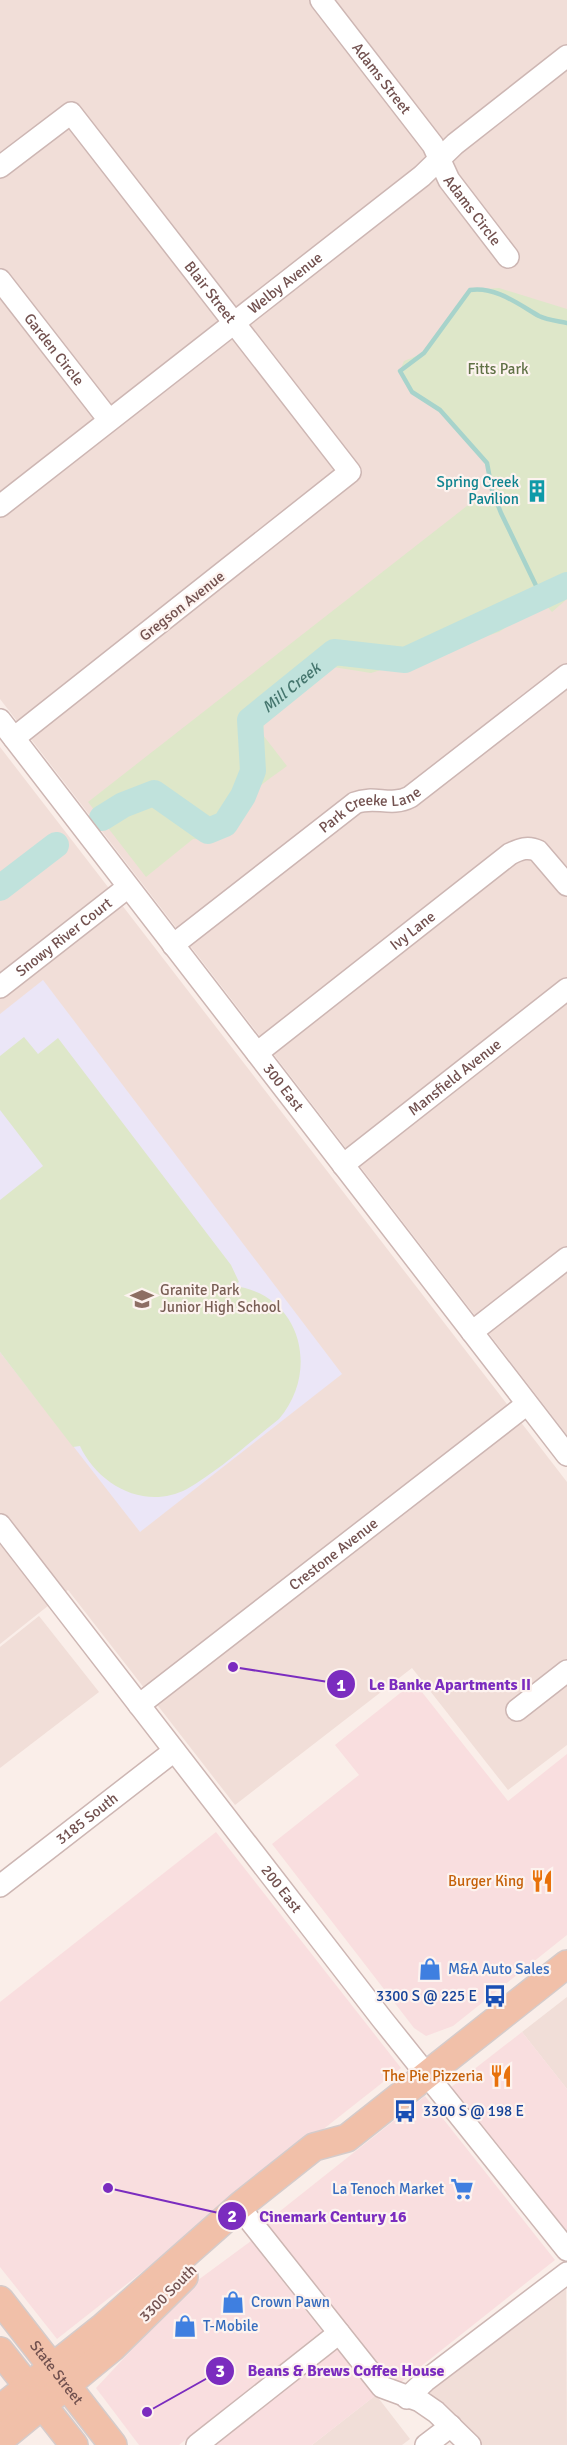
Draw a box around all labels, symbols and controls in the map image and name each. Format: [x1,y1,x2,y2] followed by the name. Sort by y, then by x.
[348,39,415,118] street label: Adams Street
[440,172,505,249] street label: Adams Circle
[244,248,326,318] street label: Welby Avenue
[181,258,240,327] street label: Blair Street
[20,310,88,389] street label: Garden Circle
[467,360,529,378] park label: Fitts Park
[437,473,519,508] place label: Spring Creek Pavilion
[524,478,550,504] building icon: Spring Creek Pavilion
[136,567,228,645] street label: Gregson Avenue
[258,657,326,717] water label: Mill Creek
[315,783,425,837] street label: Park Creeke Lane
[12,894,116,980] street label: Snowy River Court
[386,907,439,954] street label: Ivy Lane
[405,1035,505,1119] street label: Mansfield Avenue
[259,1060,307,1115] street label: 300 East
[160,1281,281,1316] place label: Granite Park Junior High School
[129,1286,155,1312] school or university icon: Granite Park Junior High School
[285,1514,381,1594] street label: Crestone Avenue
[326,1667,543,1701] callout: Le Banke Apartments II
[336,1674,346,1696] text: 1
[369,1675,531,1695] text: Le Banke Apartments II
[52,1789,121,1848] street label: 3185 South
[257,1861,305,1916] street label: 200 East
[529,1868,555,1894] restaurant icon: Burger King
[448,1872,524,1890] place label: Burger King
[417,1956,443,1982] shop icon: M&A Auto Sales
[448,1960,550,1978] place label: M&A Auto Sales
[482,1983,508,2009] bus stop icon: 3300 S @ 225 E
[376,1987,477,2005] place label: 3300 S @ 225 E
[488,2063,514,2089] restaurant icon: The Pie Pizzeria
[383,2067,483,2085] place label: The Pie Pizzeria
[392,2098,418,2124] bus stop icon: 3300 S @ 198 E
[423,2102,524,2120] place label: 3300 S @ 198 E
[449,2176,475,2202] supermarket icon: La Tenoch Market
[332,2180,444,2198] place label: La Tenoch Market
[217,2199,418,2233] callout: Cinemark Century 16
[227,2205,237,2227] text: 2
[259,2207,407,2227] text: Cinemark Century 16
[136,2261,200,2325] street label: 3300 South
[220,2289,246,2315] shop icon: Crown Pawn
[251,2293,330,2311] place label: Crown Pawn
[172,2313,198,2339] shop icon: T-Mobile
[203,2317,259,2335] place label: T-Mobile
[26,2337,87,2408] street label: State Street
[205,2354,456,2388] callout: Beans & Brews Coffee House
[215,2360,225,2382] text: 3
[248,2361,445,2381] text: Beans & Brews Coffee House

